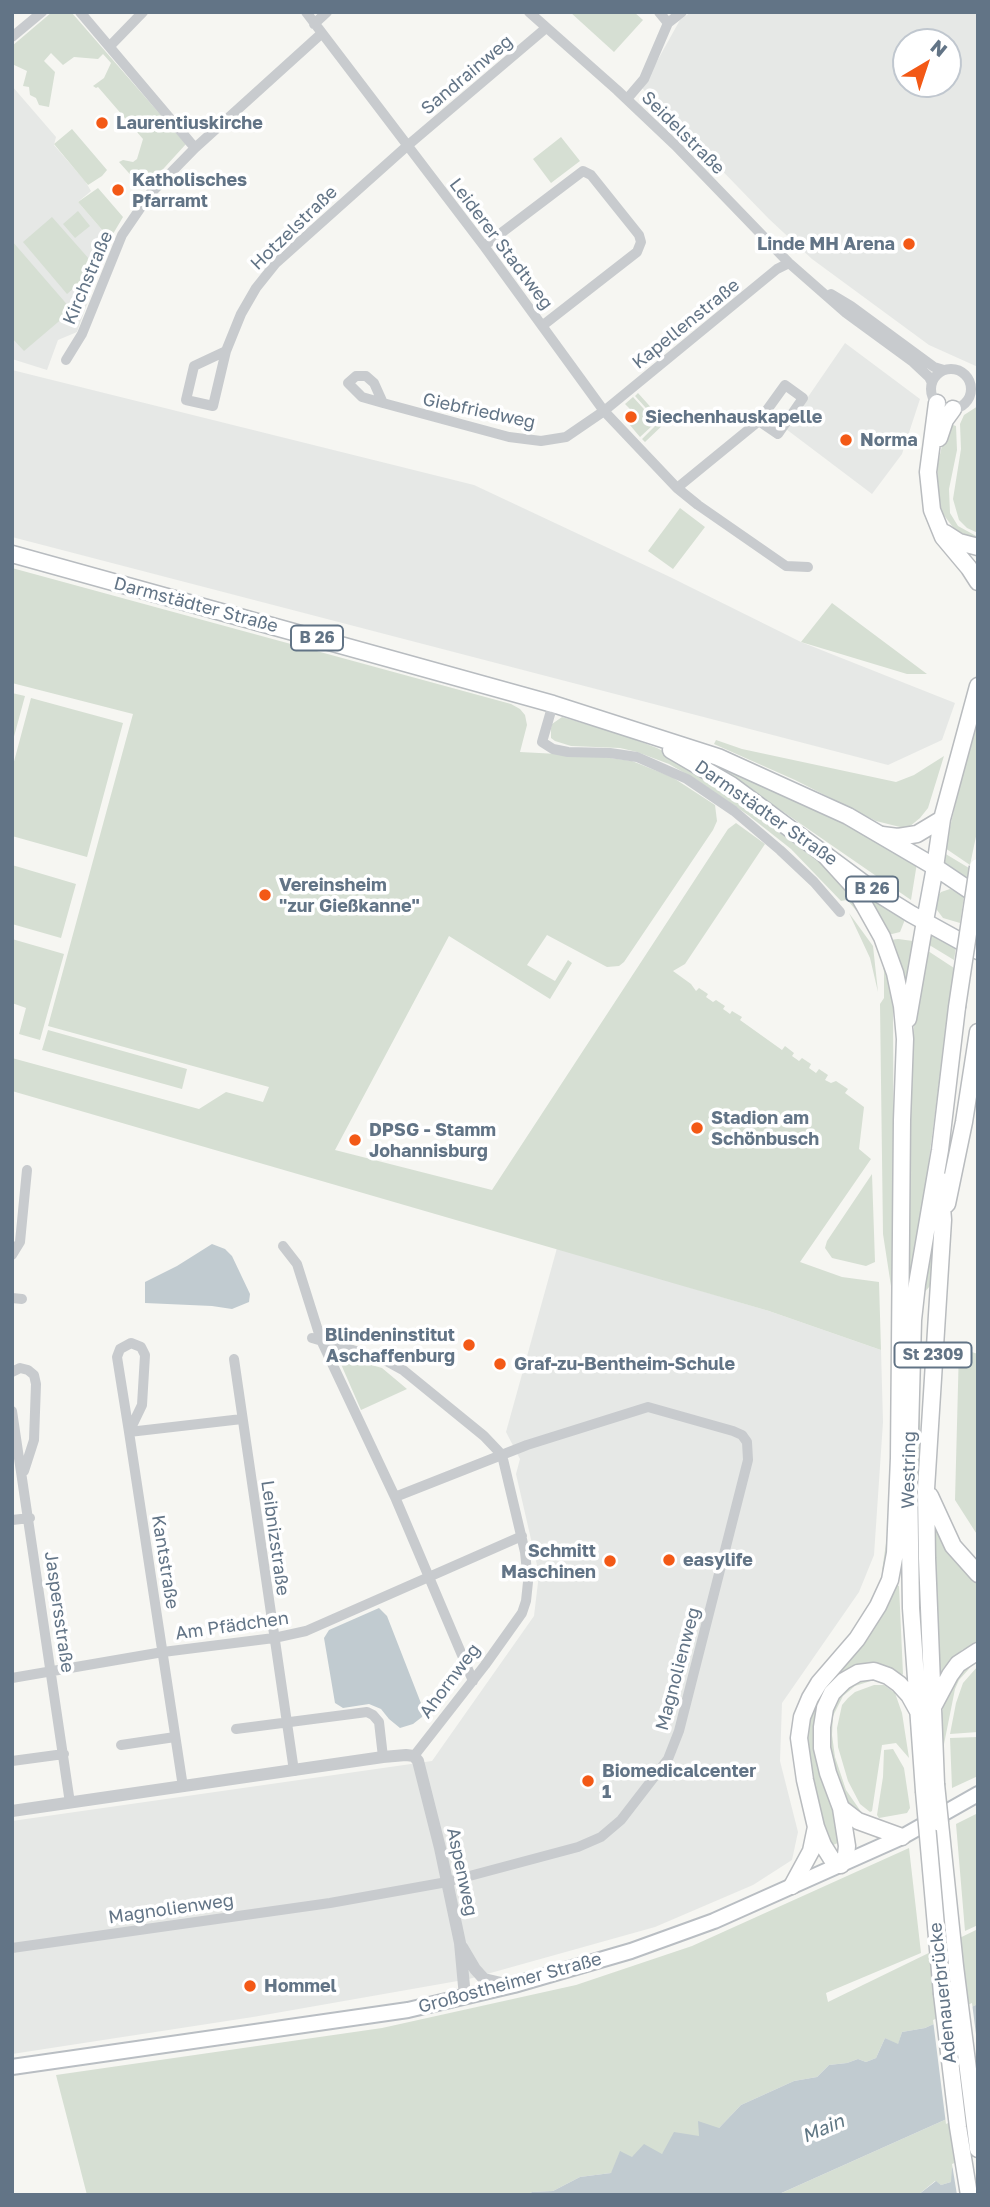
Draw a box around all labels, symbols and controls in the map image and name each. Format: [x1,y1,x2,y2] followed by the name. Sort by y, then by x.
[892,28,962,98] north arrow
[417,31,517,119] street label: Sandrainweg
[926,34,952,61] text: N
[637,87,729,179] street label: Seidelstraße
[116,112,263,134] place label: Laurentiuskirche
[94,115,110,131] marker: Laurentiuskirche
[132,169,247,212] place label: Katholisches Pfarramt
[445,174,557,314] street label: Leiderer Stadtweg
[246,181,342,275] street label: Hotzelstraße
[110,182,126,198] marker: Katholisches Pfarramt
[59,228,117,328] street label: Kirchstraße
[757,233,895,255] place label: Linde MH Arena
[901,236,917,252] marker: Linde MH Arena
[628,274,744,374] street label: Kapellenstraße
[421,389,537,433] street label: Giebfriedweg
[645,406,822,428] place label: Siechenhauskapelle
[623,409,639,425] marker: Siechenhauskapelle
[860,429,918,451] place label: Norma
[838,432,854,448] marker: Norma
[112,573,280,637] street label: Darmstädter Straße
[291,625,343,650] road number: B 26
[691,756,841,870] street label: Darmstädter Straße
[279,874,420,917] place label: Vereinsheim "zur Gießkanne"
[846,876,898,902] road number: B 26
[257,887,273,903] marker: Vereinsheim "zur Gießkanne"
[711,1107,819,1150] place label: Stadion am Schönbusch
[369,1119,496,1162] place label: DPSG - Stamm Johannisburg
[689,1120,705,1136] marker: Stadion am Schönbusch
[347,1132,363,1148] marker: DPSG - Stamm Johannisburg
[325,1324,455,1366] place label: Blindeninstitut Aschaffenburg
[461,1337,477,1353] marker: Blindeninstitut Aschaffenburg
[894,1343,972,1368] road number: St 2309
[514,1353,735,1375] place label: Graf-zu-Bentheim-Schule
[492,1356,508,1372] marker: Graf-zu-Bentheim-Schule
[898,1431,920,1509] street label: Westring
[256,1479,294,1597] street label: Leibnizstraße
[147,1513,183,1611] street label: Kantstraße
[501,1540,596,1582] place label: Schmitt Maschinen
[683,1549,753,1571] place label: easylife
[40,1550,78,1674] street label: Jaspersstraße
[661,1552,677,1568] marker: easylife
[602,1553,618,1569] marker: Schmitt Maschinen
[651,1605,705,1733] street label: Magnolienweg
[174,1607,290,1645] street label: Am Pfädchen
[415,1639,485,1723] street label: Ahornweg
[602,1760,756,1802] place label: Biomedicalcenter 1
[580,1773,596,1789] marker: Biomedicalcenter 1
[442,1826,482,1918] street label: Aspenweg
[107,1890,235,1928] street label: Magnolienweg
[925,1921,961,2065] street label: Adenauerbrücke
[416,1948,604,2018] street label: Großostheimer Straße
[264,1975,337,1997] place label: Hommel
[242,1978,258,1994] marker: Hommel
[798,2110,848,2148] water label: Main

